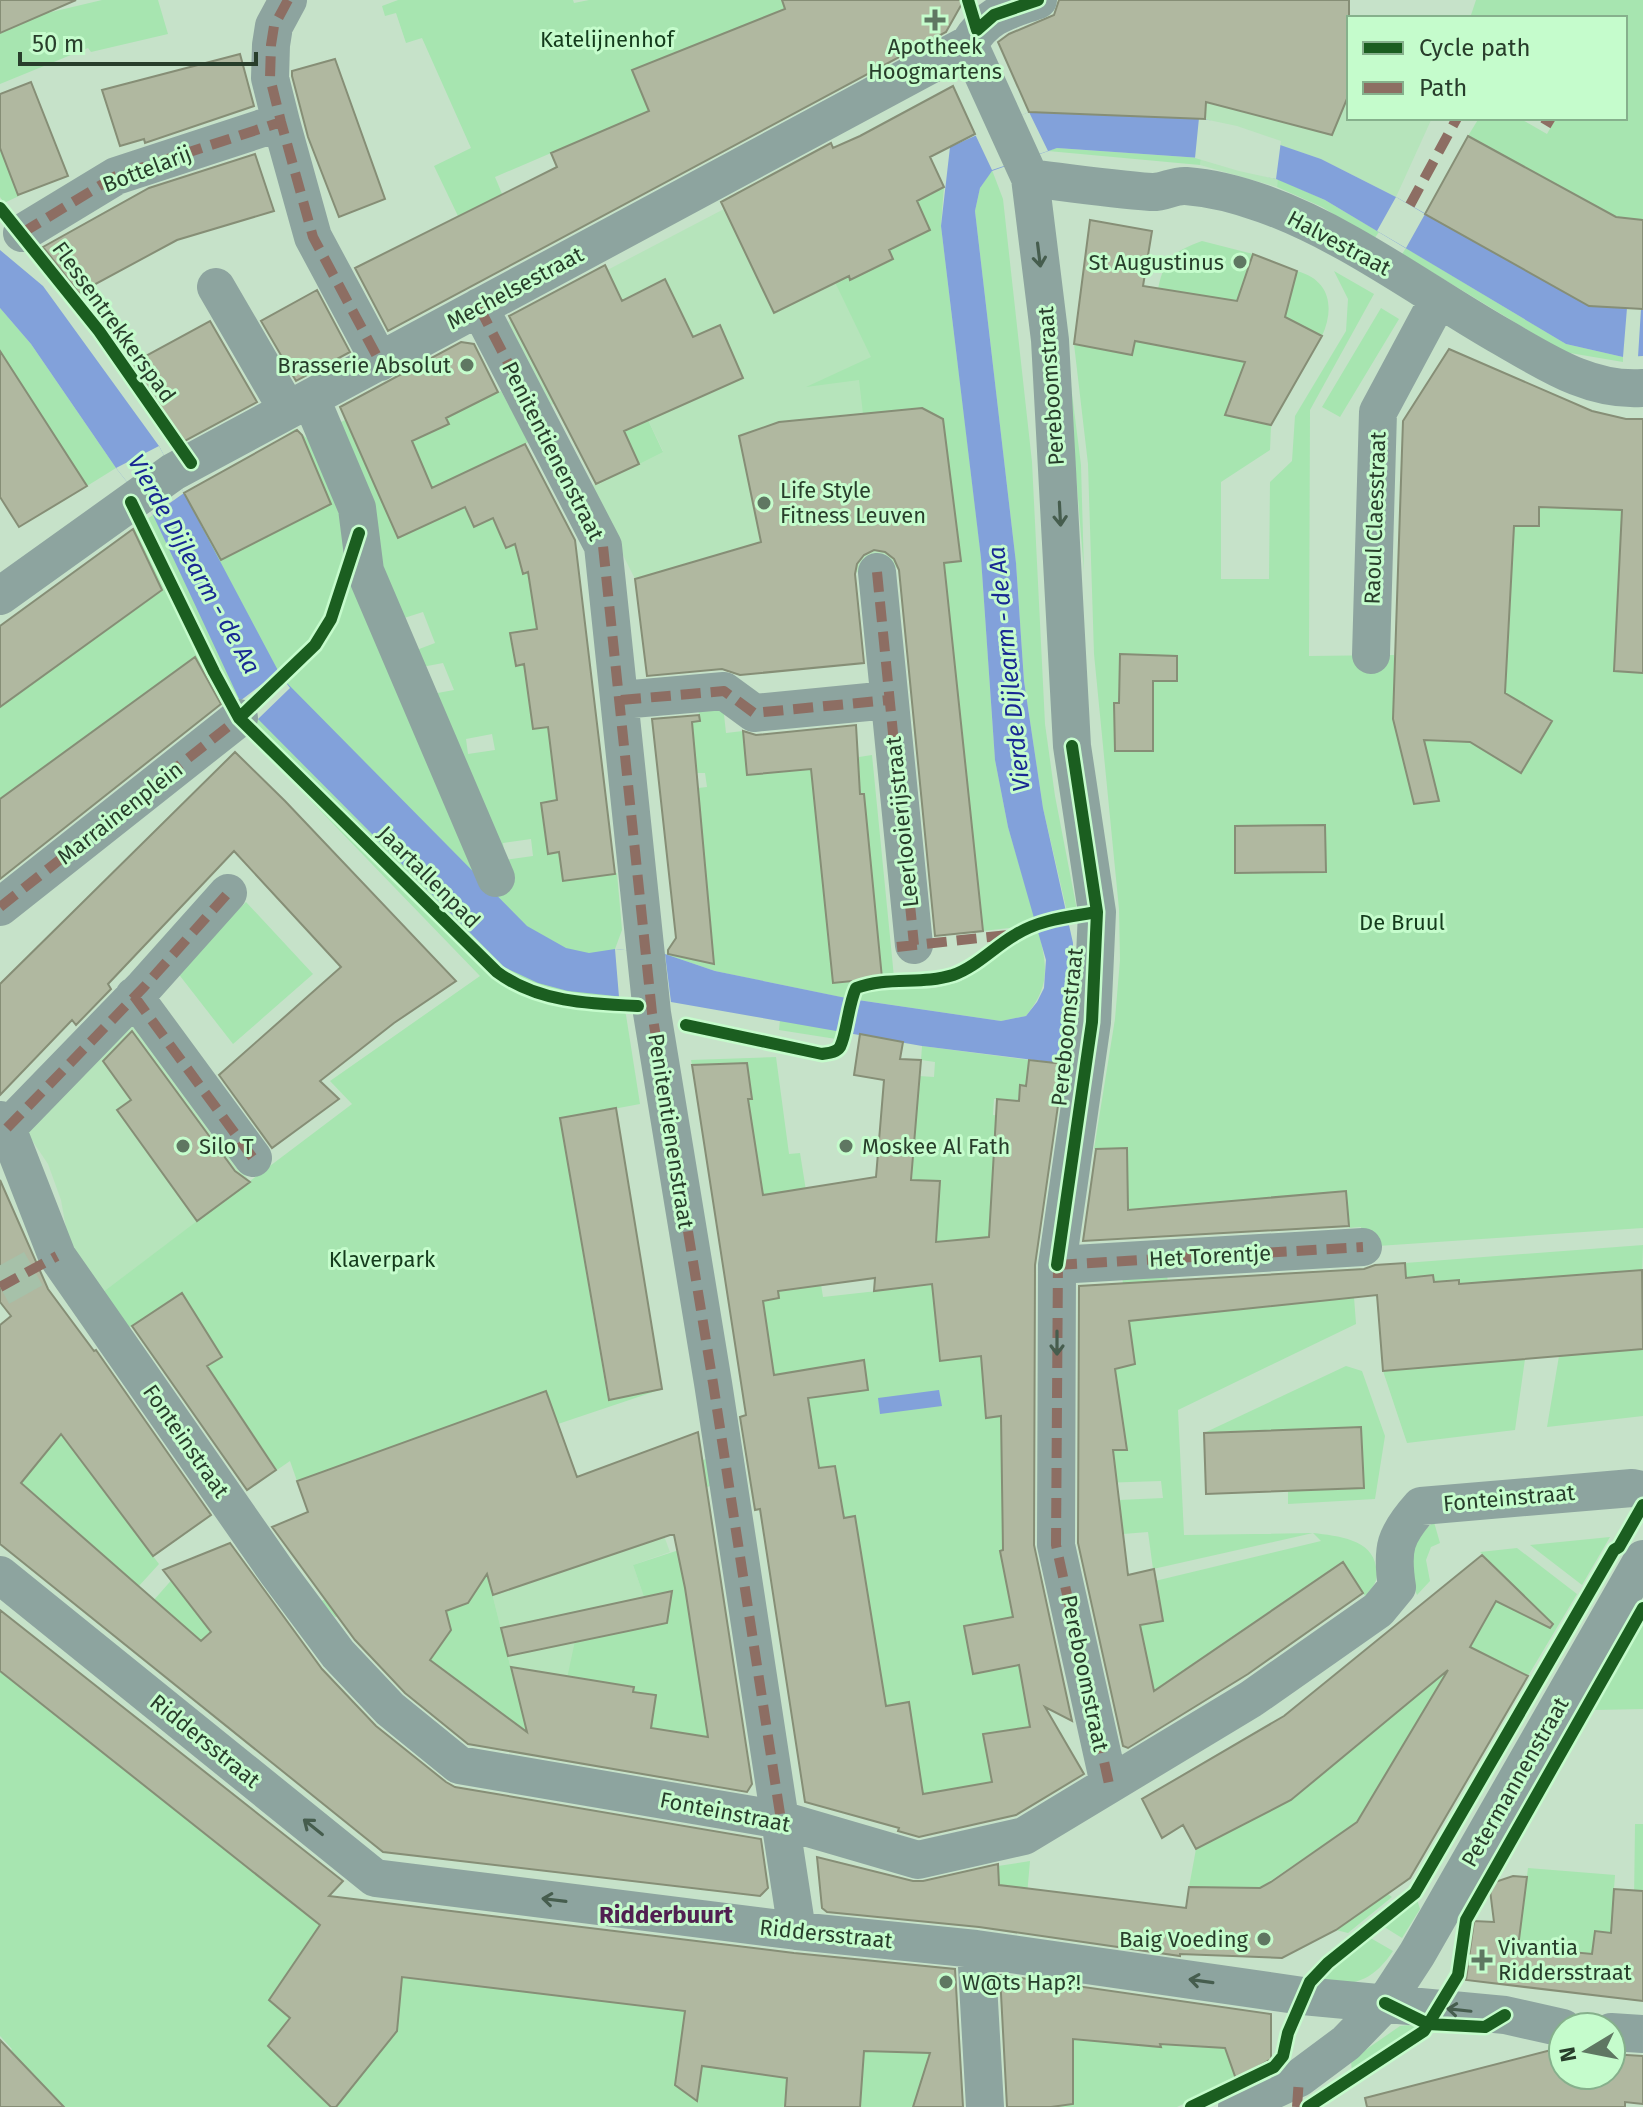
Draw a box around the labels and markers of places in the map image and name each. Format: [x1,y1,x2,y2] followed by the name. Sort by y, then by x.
[926,11,944,29] marker: Apotheek Hoogmartens
[868,33,1002,85] place label: Apotheek Hoogmartens
[1088,249,1224,276] place label: St Augustinus
[1231,253,1249,271] marker: St Augustinus
[277,352,451,379] place label: Brasserie Absolut
[458,356,476,374] marker: Brasserie Absolut
[780,477,926,529] place label: Life Style Fitness Leuven
[755,494,773,512] marker: Life Style Fitness Leuven
[199,1133,254,1160] place label: Silo T
[862,1133,1010,1160] place label: Moskee Al Fath
[174,1137,192,1155] marker: Silo T
[837,1137,855,1155] marker: Moskee Al Fath
[1119,1926,1249,1953] place label: Baig Voeding
[1255,1930,1273,1948] marker: Baig Voeding
[1498,1934,1632,1986] place label: Vivantia Riddersstraat
[1473,1951,1491,1969] marker: Vivantia Riddersstraat
[962,1969,1081,1996] place label: W@ts Hap?!
[937,1973,955,1991] marker: W@ts Hap?!

